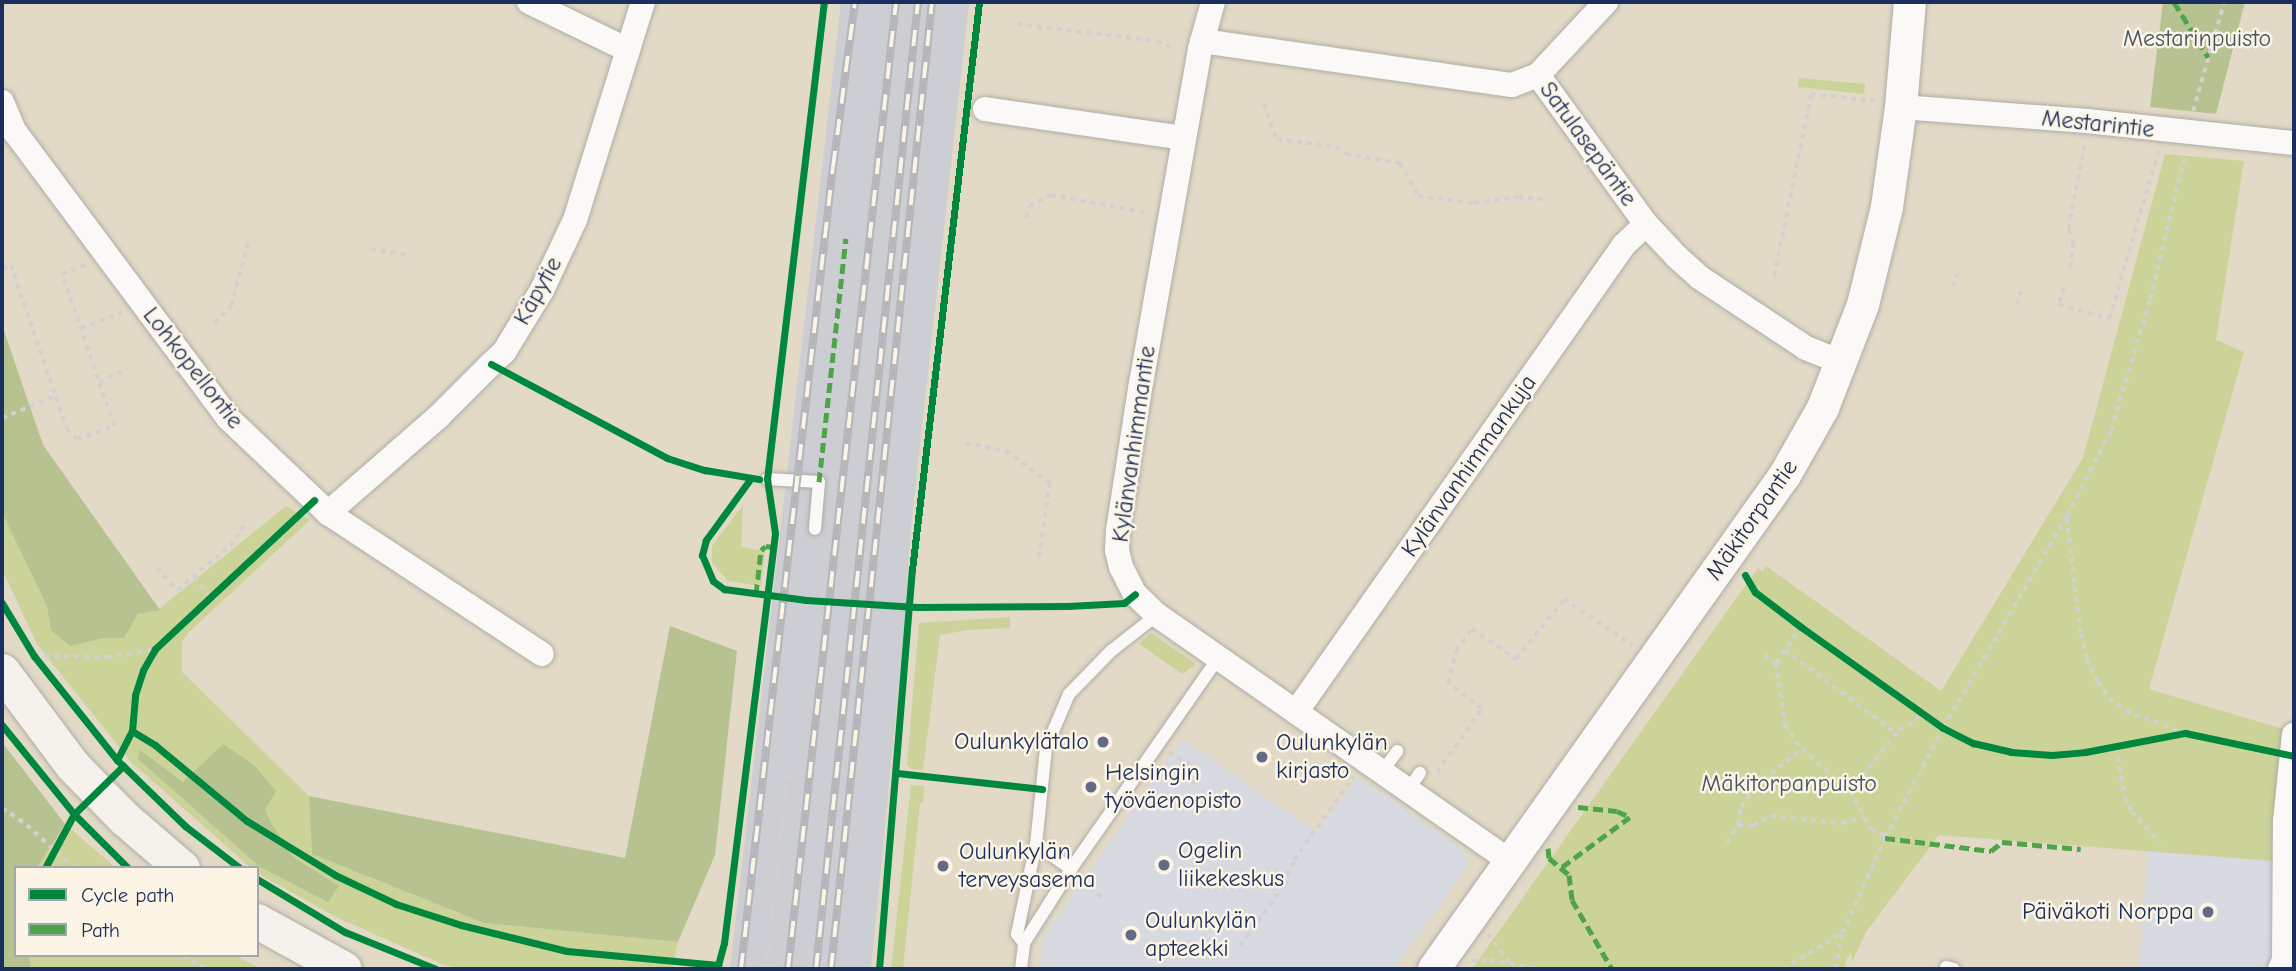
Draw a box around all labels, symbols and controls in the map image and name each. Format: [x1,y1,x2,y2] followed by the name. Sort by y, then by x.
[2123,25,2271,53] park label: Mestarinpuisto
[1533,76,1643,212] street label: Satulasepäntie
[2040,104,2156,144] street label: Mestarintie
[508,252,568,330] street label: Käpytie
[137,301,249,435] street label: Lohkopellontie
[1106,344,1162,544] street label: Kylänvanhimmantie
[1395,369,1543,563] street label: Kylänvanhimmankuja
[1700,454,1804,586] street label: Mäkitorpantie
[954,728,1089,756] place label: Oulunkylätalo
[1276,729,1388,785] place label: Oulunkylän kirjasto
[1095,734,1111,750] marker: Oulunkylätalo
[1254,749,1270,765] marker: Oulunkylän kirjasto
[1105,759,1242,815] place label: Helsingin työväenopisto
[1701,770,1877,798] park label: Mäkitorpanpuisto
[1083,779,1099,795] marker: Helsingin työväenopisto
[1178,837,1284,893] place label: Ogelin liikekeskus
[959,838,1095,894] place label: Oulunkylän terveysasema
[933,856,953,876] marker: Oulunkylän terveysasema
[1156,857,1172,873] marker: Ogelin liikekeskus
[14,866,259,957] legend
[81,883,174,907] text: Cycle path
[2022,898,2194,926] place label: Päiväkoti Norppa
[2200,904,2216,920] marker: Päiväkoti Norppa
[1145,907,1257,963] place label: Oulunkylän apteekki
[81,918,120,942] text: Path
[1123,927,1139,943] marker: Oulunkylän apteekki

